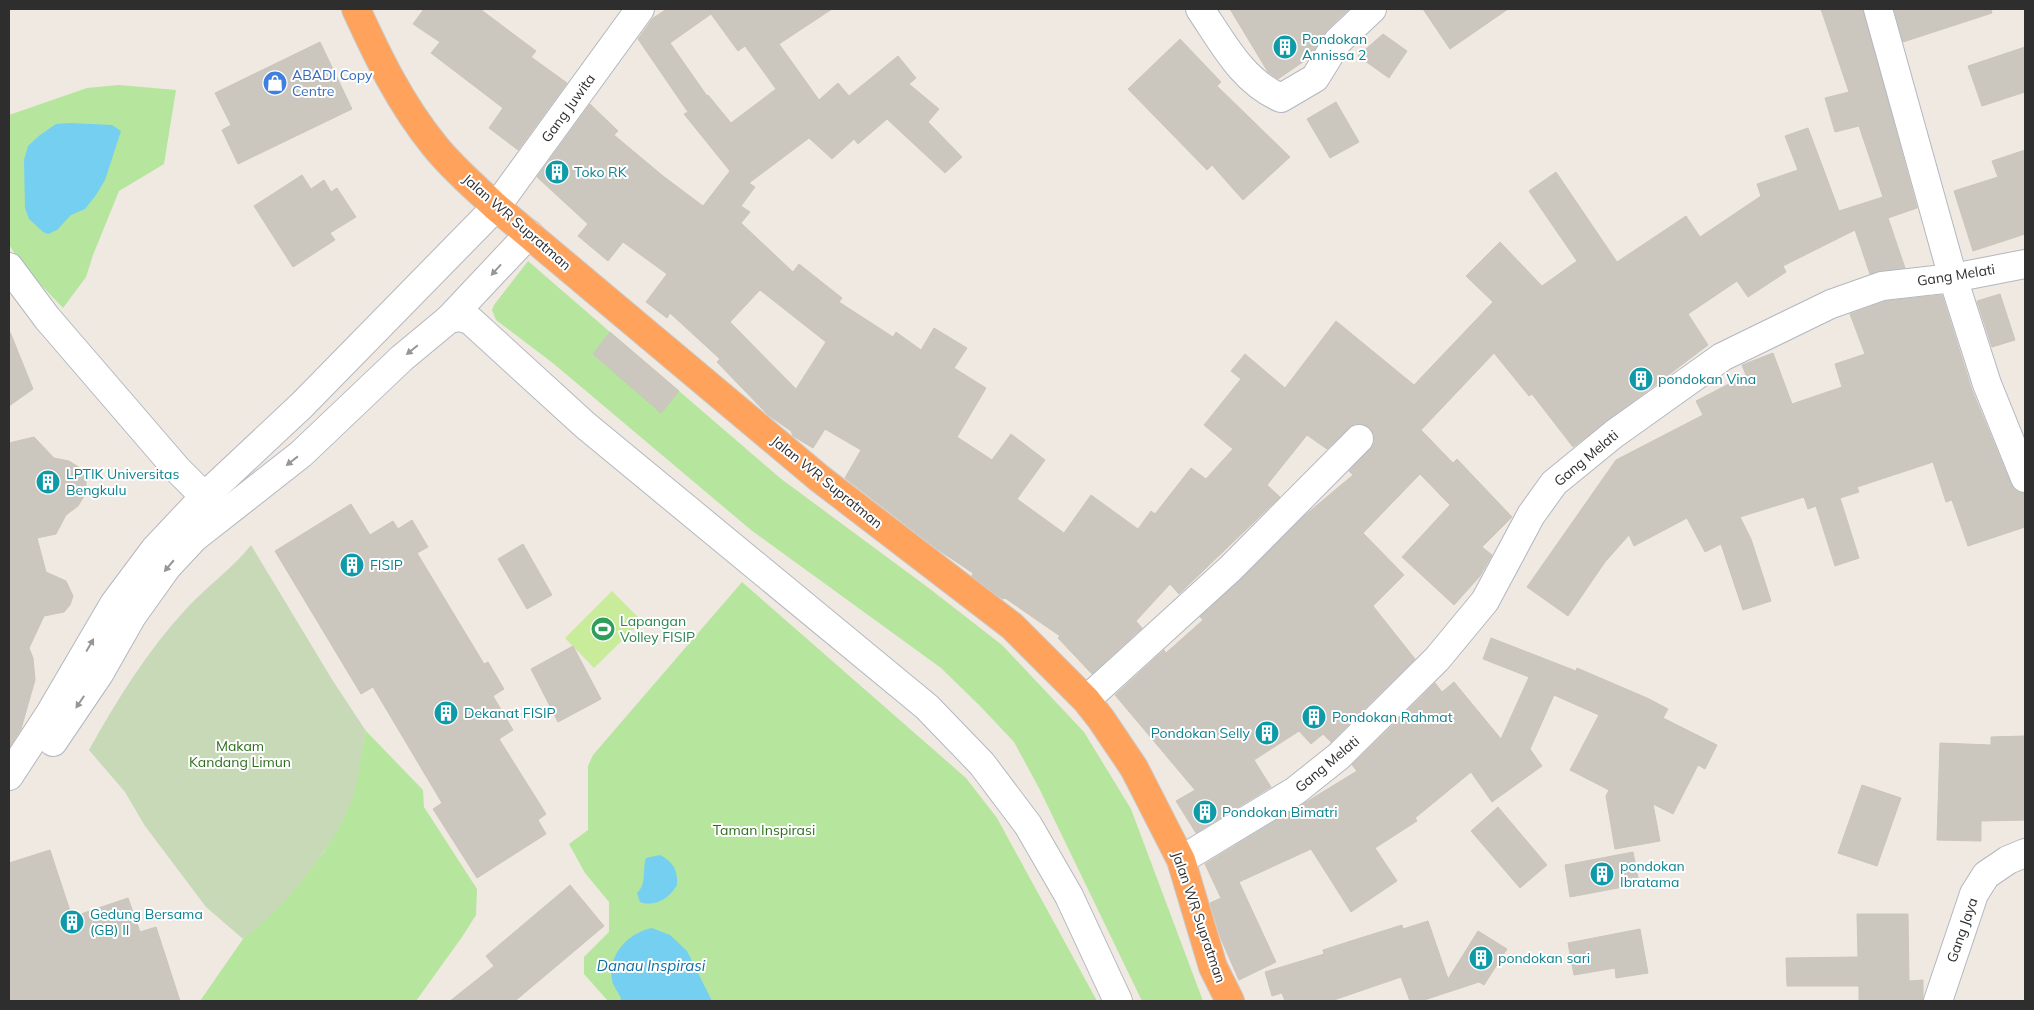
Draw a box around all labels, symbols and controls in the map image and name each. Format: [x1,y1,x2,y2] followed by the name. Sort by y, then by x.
[1302,30,1367,64] place label: Pondokan Annissa 2
[1272,34,1298,60] building icon: Pondokan Annissa 2
[292,66,373,100] place label: ABADI Copy Centre
[262,70,288,96] shop icon: ABADI Copy Centre
[537,70,599,146] street label: Gang Juwita
[544,159,570,185] building icon: Toko RK
[574,163,628,181] place label: Toko RK
[459,170,575,274] street label: Jalan WR Supratman
[1916,260,1996,290] street label: Gang Melati
[491,264,502,277] one-way arrow
[405,345,418,356] one-way arrow
[1628,366,1654,392] building icon: pondokan Vina
[1658,370,1756,388] place label: pondokan Vina
[1550,426,1622,490] street label: Gang Melati
[768,432,886,532] street label: Jalan WR Supratman
[286,455,299,466] one-way arrow
[66,465,179,499] place label: LPTIK Universitas Bengkulu
[35,469,61,495] building icon: LPTIK Universitas Bengkulu
[339,552,365,578] building icon: FISIP
[370,556,403,574] place label: FISIP
[164,559,175,572] one-way arrow
[620,612,695,646] place label: Lapangan Volley FISIP
[590,616,616,642] sports icon: Lapangan Volley FISIP
[86,638,94,653] one-way arrow
[75,695,85,708] one-way arrow
[433,700,459,726] building icon: Dekanat FISIP
[464,704,556,722] place label: Dekanat FISIP
[1301,704,1327,730] building icon: Pondokan Rahmat
[1332,708,1453,726] place label: Pondokan Rahmat
[1254,720,1280,746] building icon: Pondokan Selly
[1151,724,1251,742] place label: Pondokan Selly
[1291,732,1363,796] street label: Gang Melati
[189,737,291,771] park label: Makam Kandang Limun
[1192,799,1218,825] building icon: Pondokan Bimatri
[1222,803,1338,821] place label: Pondokan Bimatri
[713,821,815,839] park label: Taman Inspirasi
[1168,849,1230,985] street label: Jalan WR Supratman
[1620,857,1685,891] place label: pondokan Ibratama
[1589,861,1615,887] building icon: pondokan Ibratama
[1942,895,1982,965] street label: Gang Jaya
[90,905,203,939] place label: Gedung Bersama (GB) II
[59,909,85,935] building icon: Gedung Bersama (GB) II
[1468,945,1494,971] building icon: pondokan sari
[1498,949,1590,967] place label: pondokan sari
[597,956,706,975] water label: Danau Inspirasi

